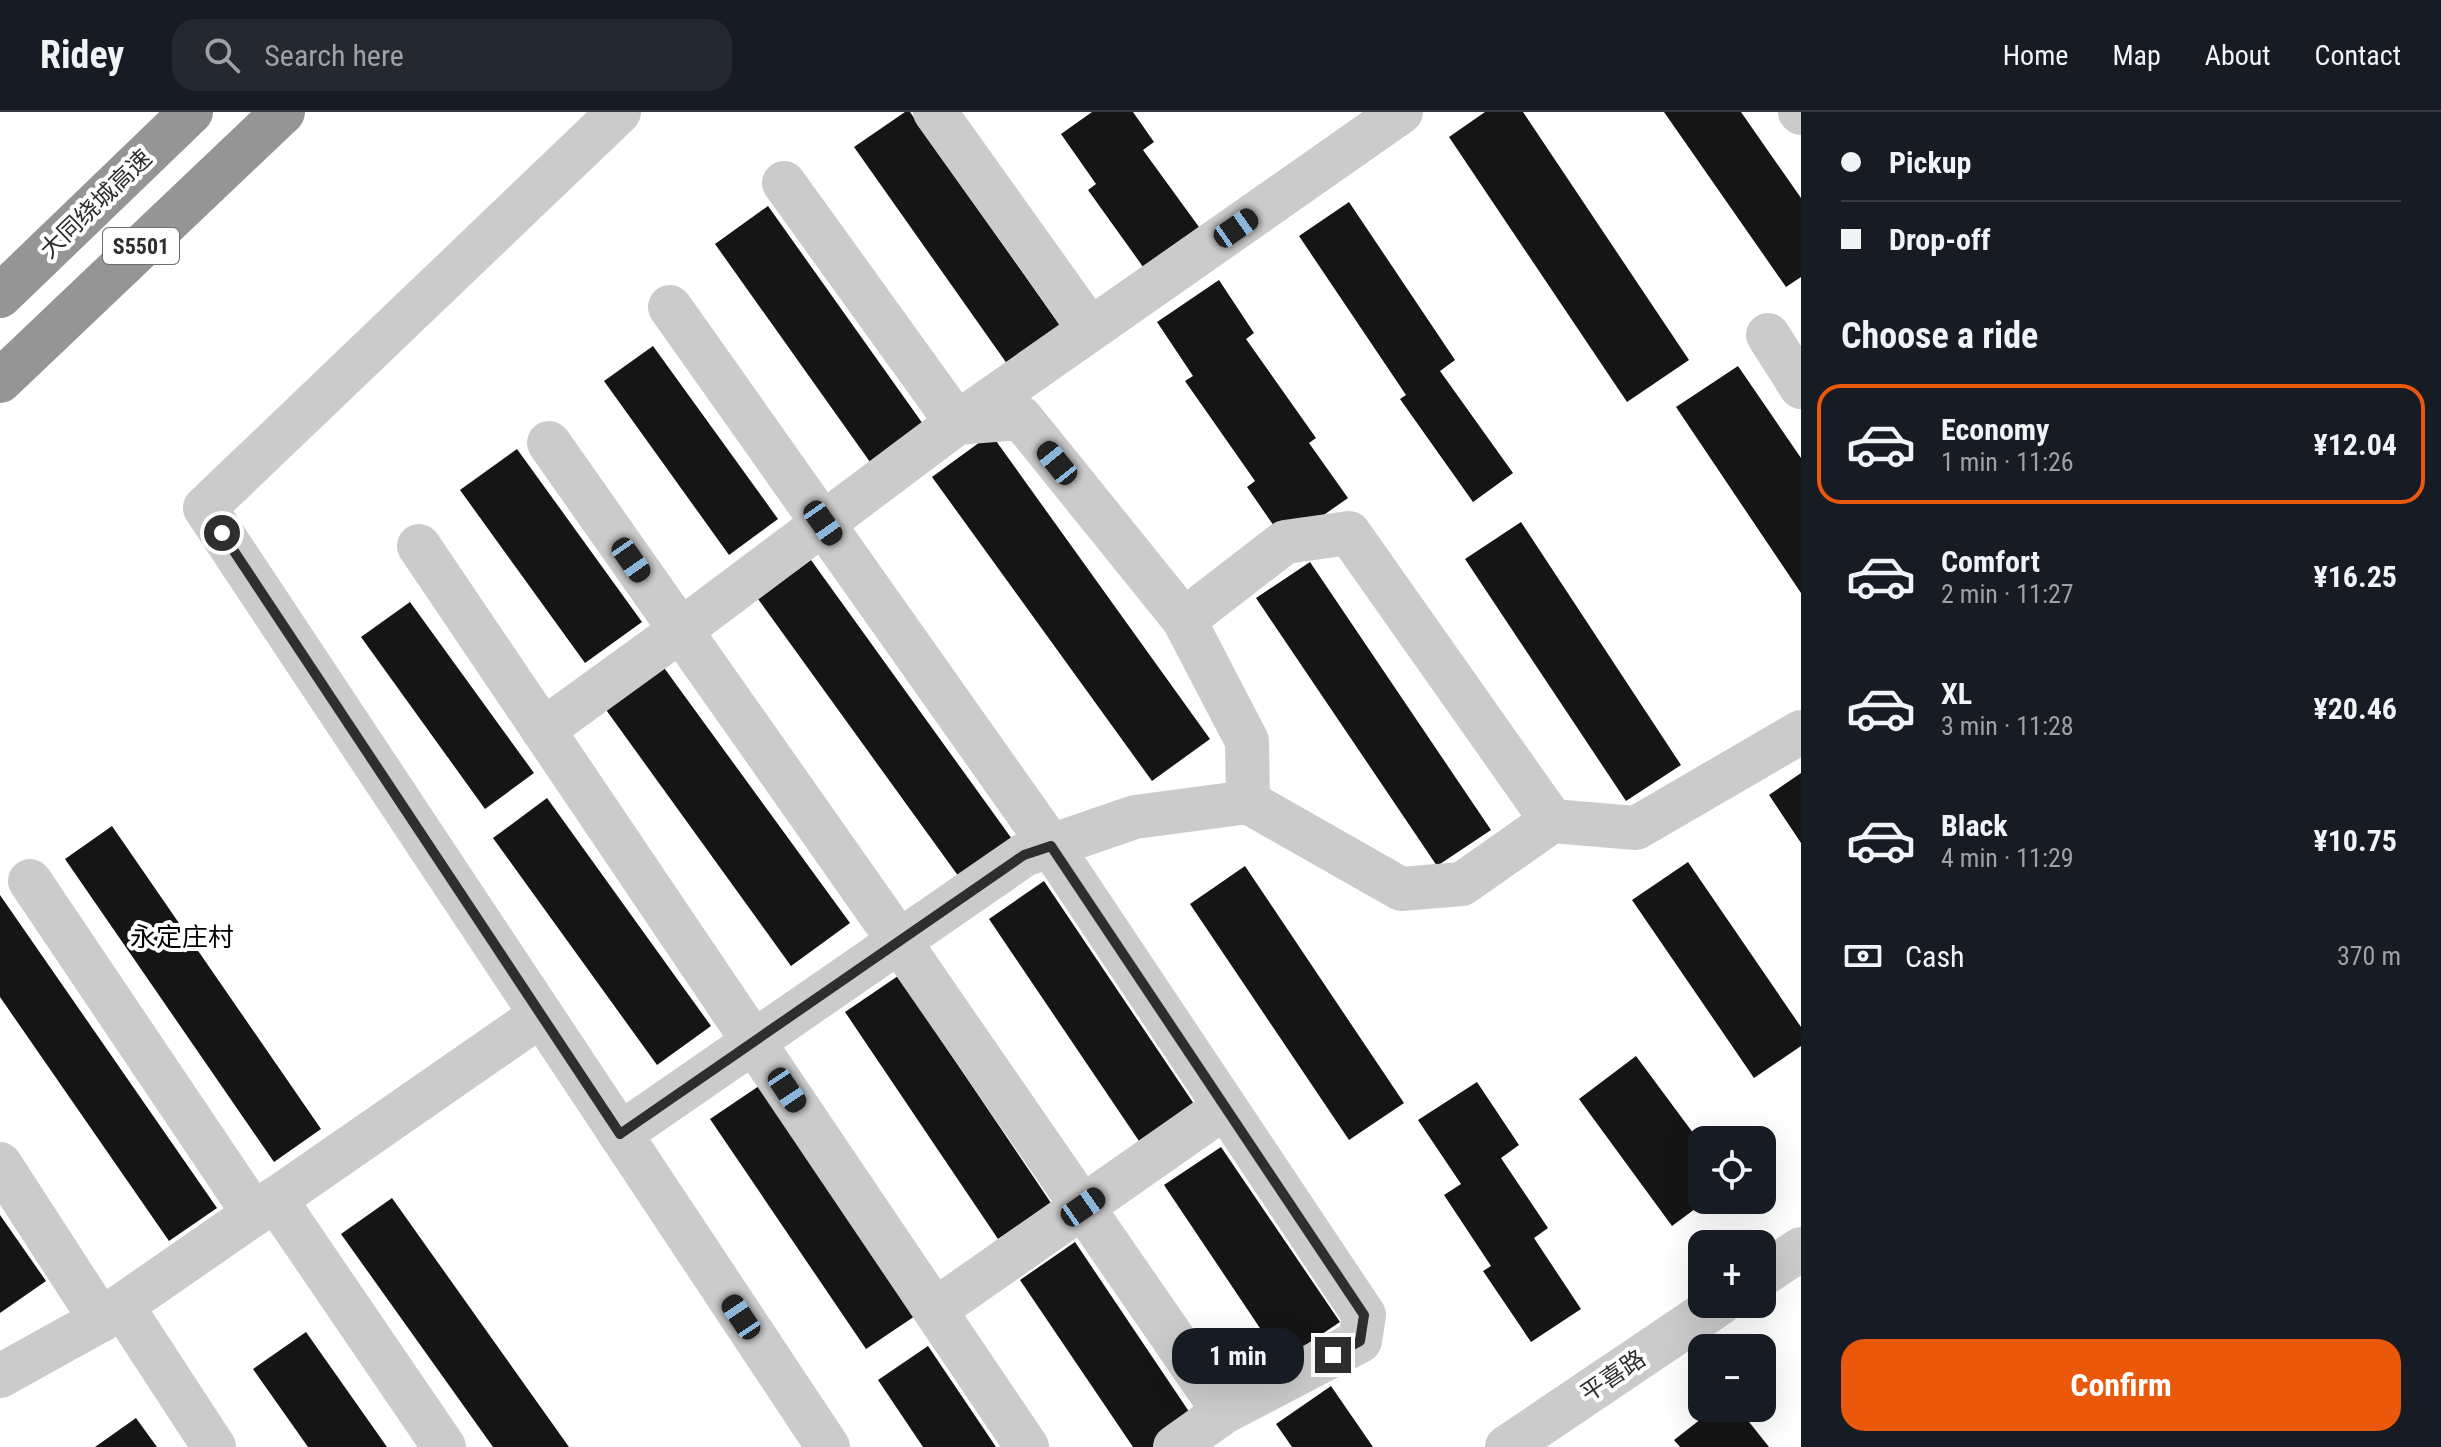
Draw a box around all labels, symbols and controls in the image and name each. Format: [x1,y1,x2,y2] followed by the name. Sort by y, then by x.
[172,19,732,91] search box
[40,33,124,77] text: Ridey
[200,33,244,77] icon: search
[264,38,404,73] text: Search here
[2003,39,2068,72] text: Home
[2112,39,2161,72] text: Map
[2205,39,2271,72] text: About
[2315,39,2401,72] text: Contact
[34,144,158,264] street label: 大同绕城高速
[1889,145,1971,180] text: Pickup
[1209,204,1263,252] car
[1889,222,1991,257] text: Drop-off
[103,228,179,264] road number: S5501
[1841,315,2038,357] text: Choose a ride
[1845,408,1917,480] icon: car
[1941,412,2049,447] text: Economy
[2313,427,2397,462] text: ¥12.04
[1033,437,1081,489] car
[1941,447,2074,477] text: 1 min · 11:26
[799,496,847,550] car
[204,515,240,551] route start
[607,533,655,587] car
[1845,540,1917,612] icon: car
[1941,544,2040,579] text: Comfort
[2313,559,2397,594] text: ¥16.25
[1941,579,2074,609] text: 2 min · 11:27
[1845,672,1917,744] icon: car
[1941,676,1972,711] text: XL
[2313,691,2397,726] text: ¥20.46
[1941,711,2074,741] text: 3 min · 11:28
[1845,804,1917,876] icon: car
[1941,808,2008,843] text: Black
[2313,823,2397,858] text: ¥10.75
[1941,843,2074,873] text: 4 min · 11:29
[130,922,234,952] district label: 永定庄村
[1841,934,1885,978] icon: cash
[1905,939,1965,974] text: Cash
[2337,941,2401,971] text: 370 m
[764,1063,810,1117] car
[1688,1126,1776,1422] map controls
[1688,1126,1776,1214] button: locate
[1056,1183,1110,1231] car
[1688,1230,1776,1318] button: +
[718,1290,764,1344] car
[1173,1327,1305,1383] callout: 1 min
[1688,1334,1776,1422] button: −
[1315,1337,1351,1373] route end
[1841,1339,2401,1431] button: Confirm
[1209,1341,1267,1371] text: 1 min
[1575,1344,1651,1408] street label: 平喜路

